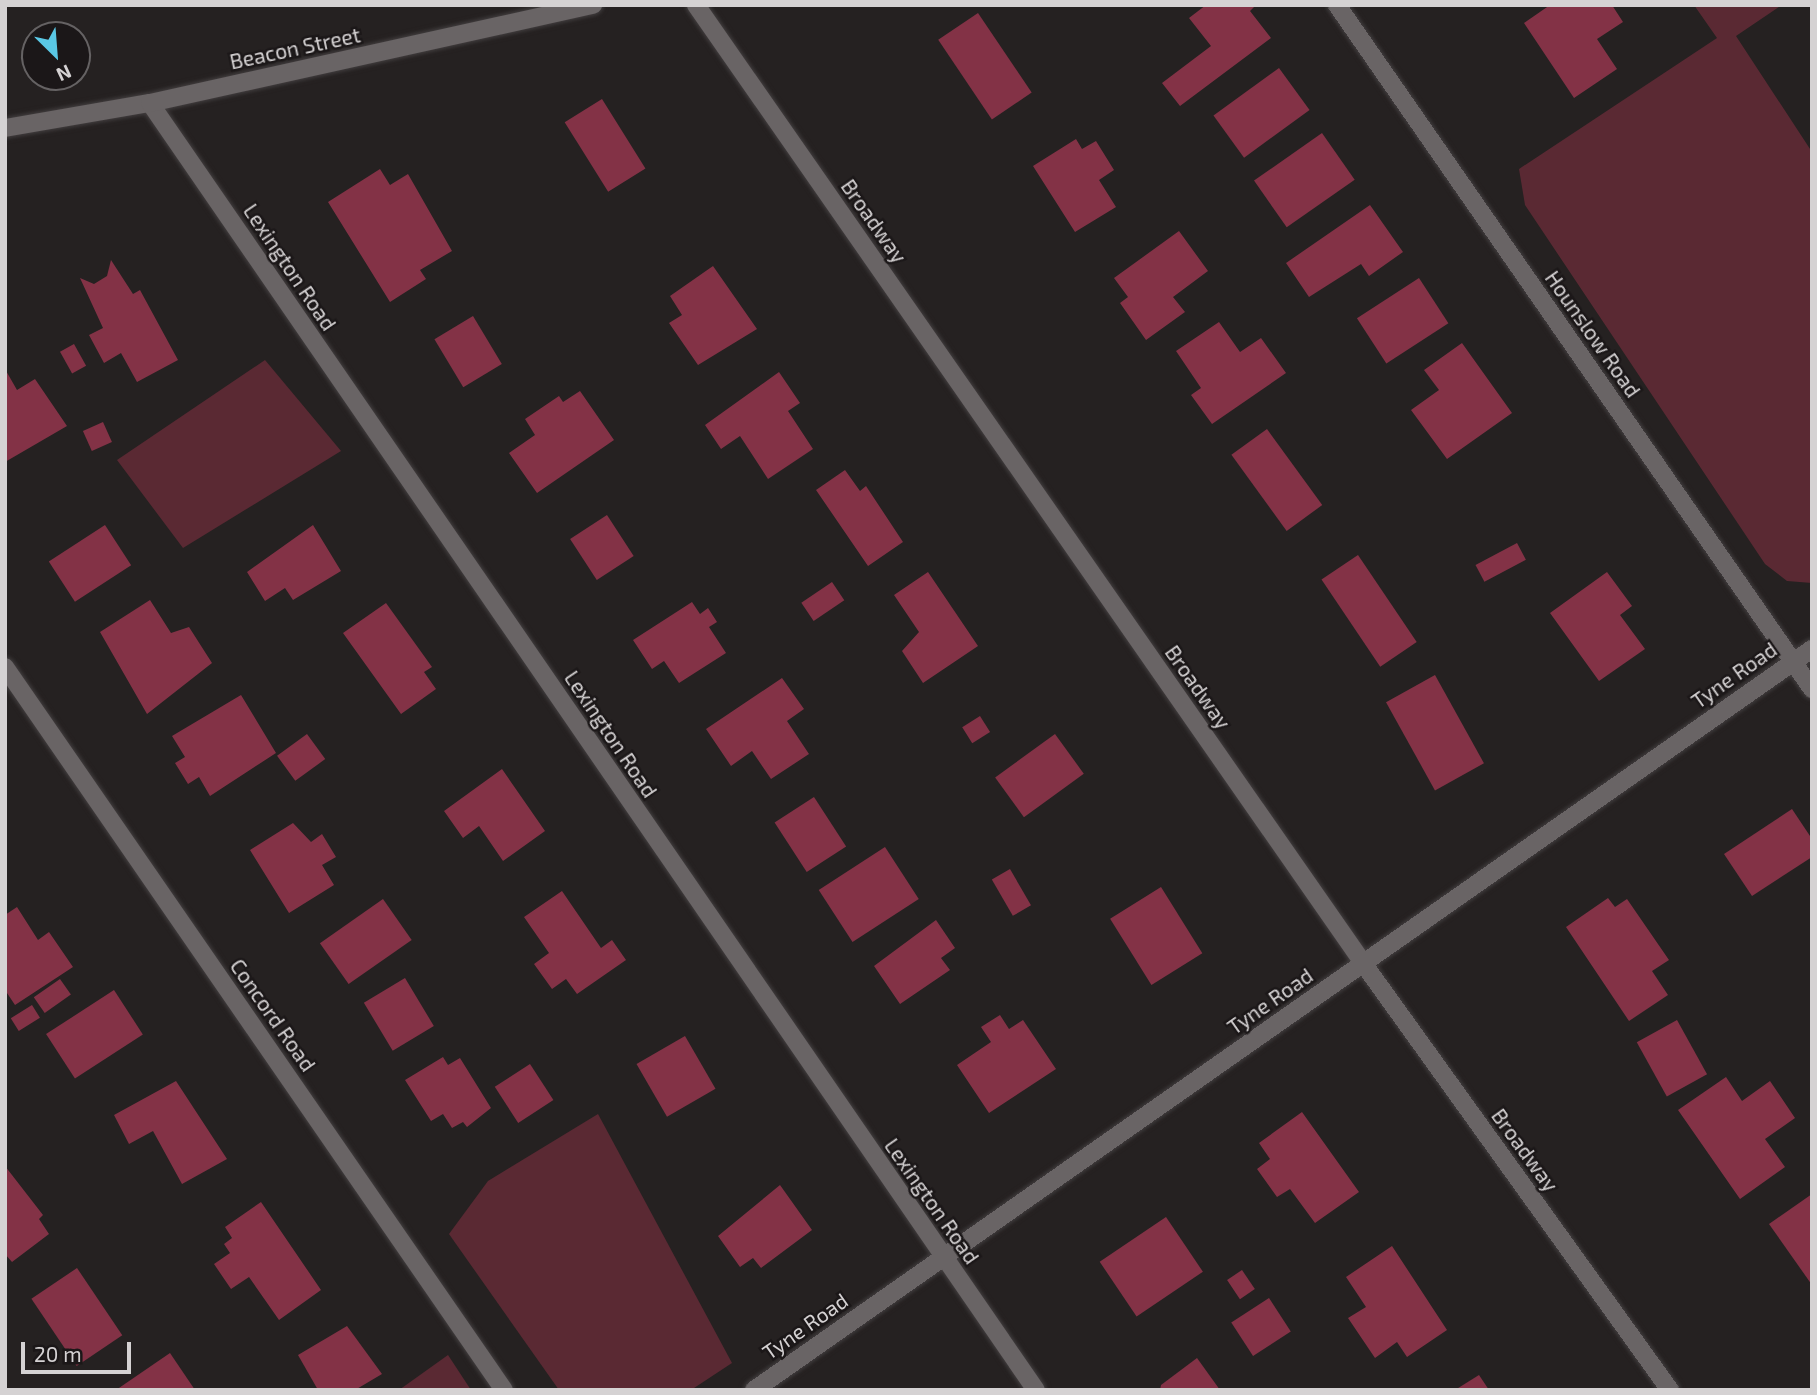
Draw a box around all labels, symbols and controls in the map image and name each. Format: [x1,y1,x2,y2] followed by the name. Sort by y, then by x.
[21,21,91,91] north arrow
[227,22,363,74] street label: Beacon Street
[53,60,75,87] text: N
[836,174,912,268] street label: Broadway
[238,199,342,335] street label: Lexington Road
[1540,266,1646,402] street label: Hounslow Road
[1687,636,1781,714] street label: Tyne Road
[1160,640,1236,734] street label: Broadway
[559,666,663,802] street label: Lexington Road
[225,954,321,1076] street label: Concord Road
[1223,962,1317,1040] street label: Tyne Road
[1486,1104,1564,1196] street label: Broadway
[879,1133,985,1269] street label: Lexington Road
[758,1287,852,1365] street label: Tyne Road
[24,1328,135,1372] scale bar
[34,1341,82,1366] text: 20 m

